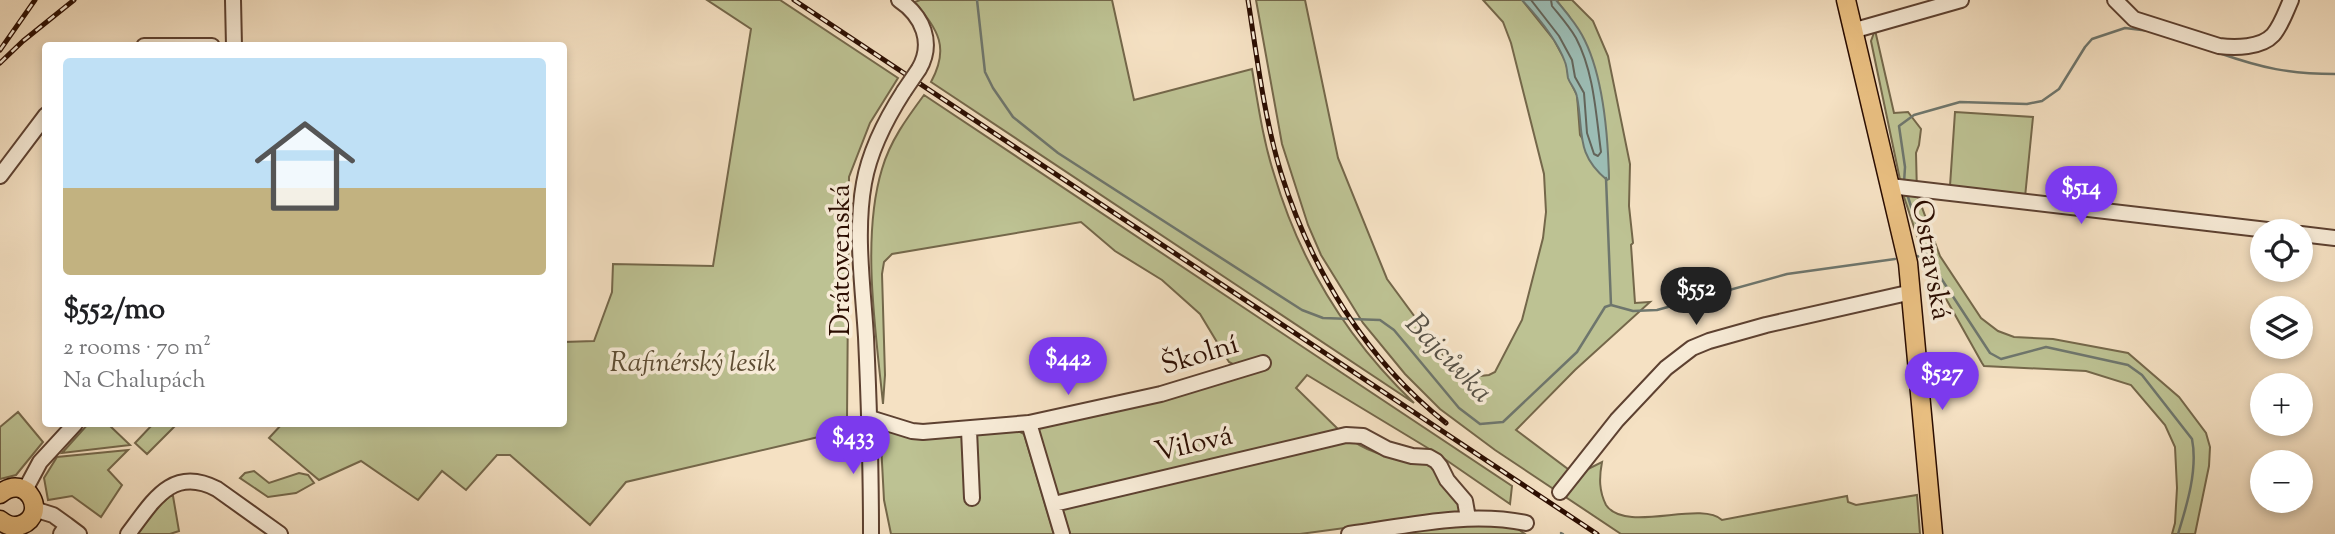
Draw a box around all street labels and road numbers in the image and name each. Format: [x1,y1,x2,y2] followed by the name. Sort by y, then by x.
[822,184,862,336] street label: Drátovenská
[1900,197,1960,323] street label: Ostravská
[1156,325,1244,387] street label: Školní
[1151,417,1237,473] street label: Vilová

